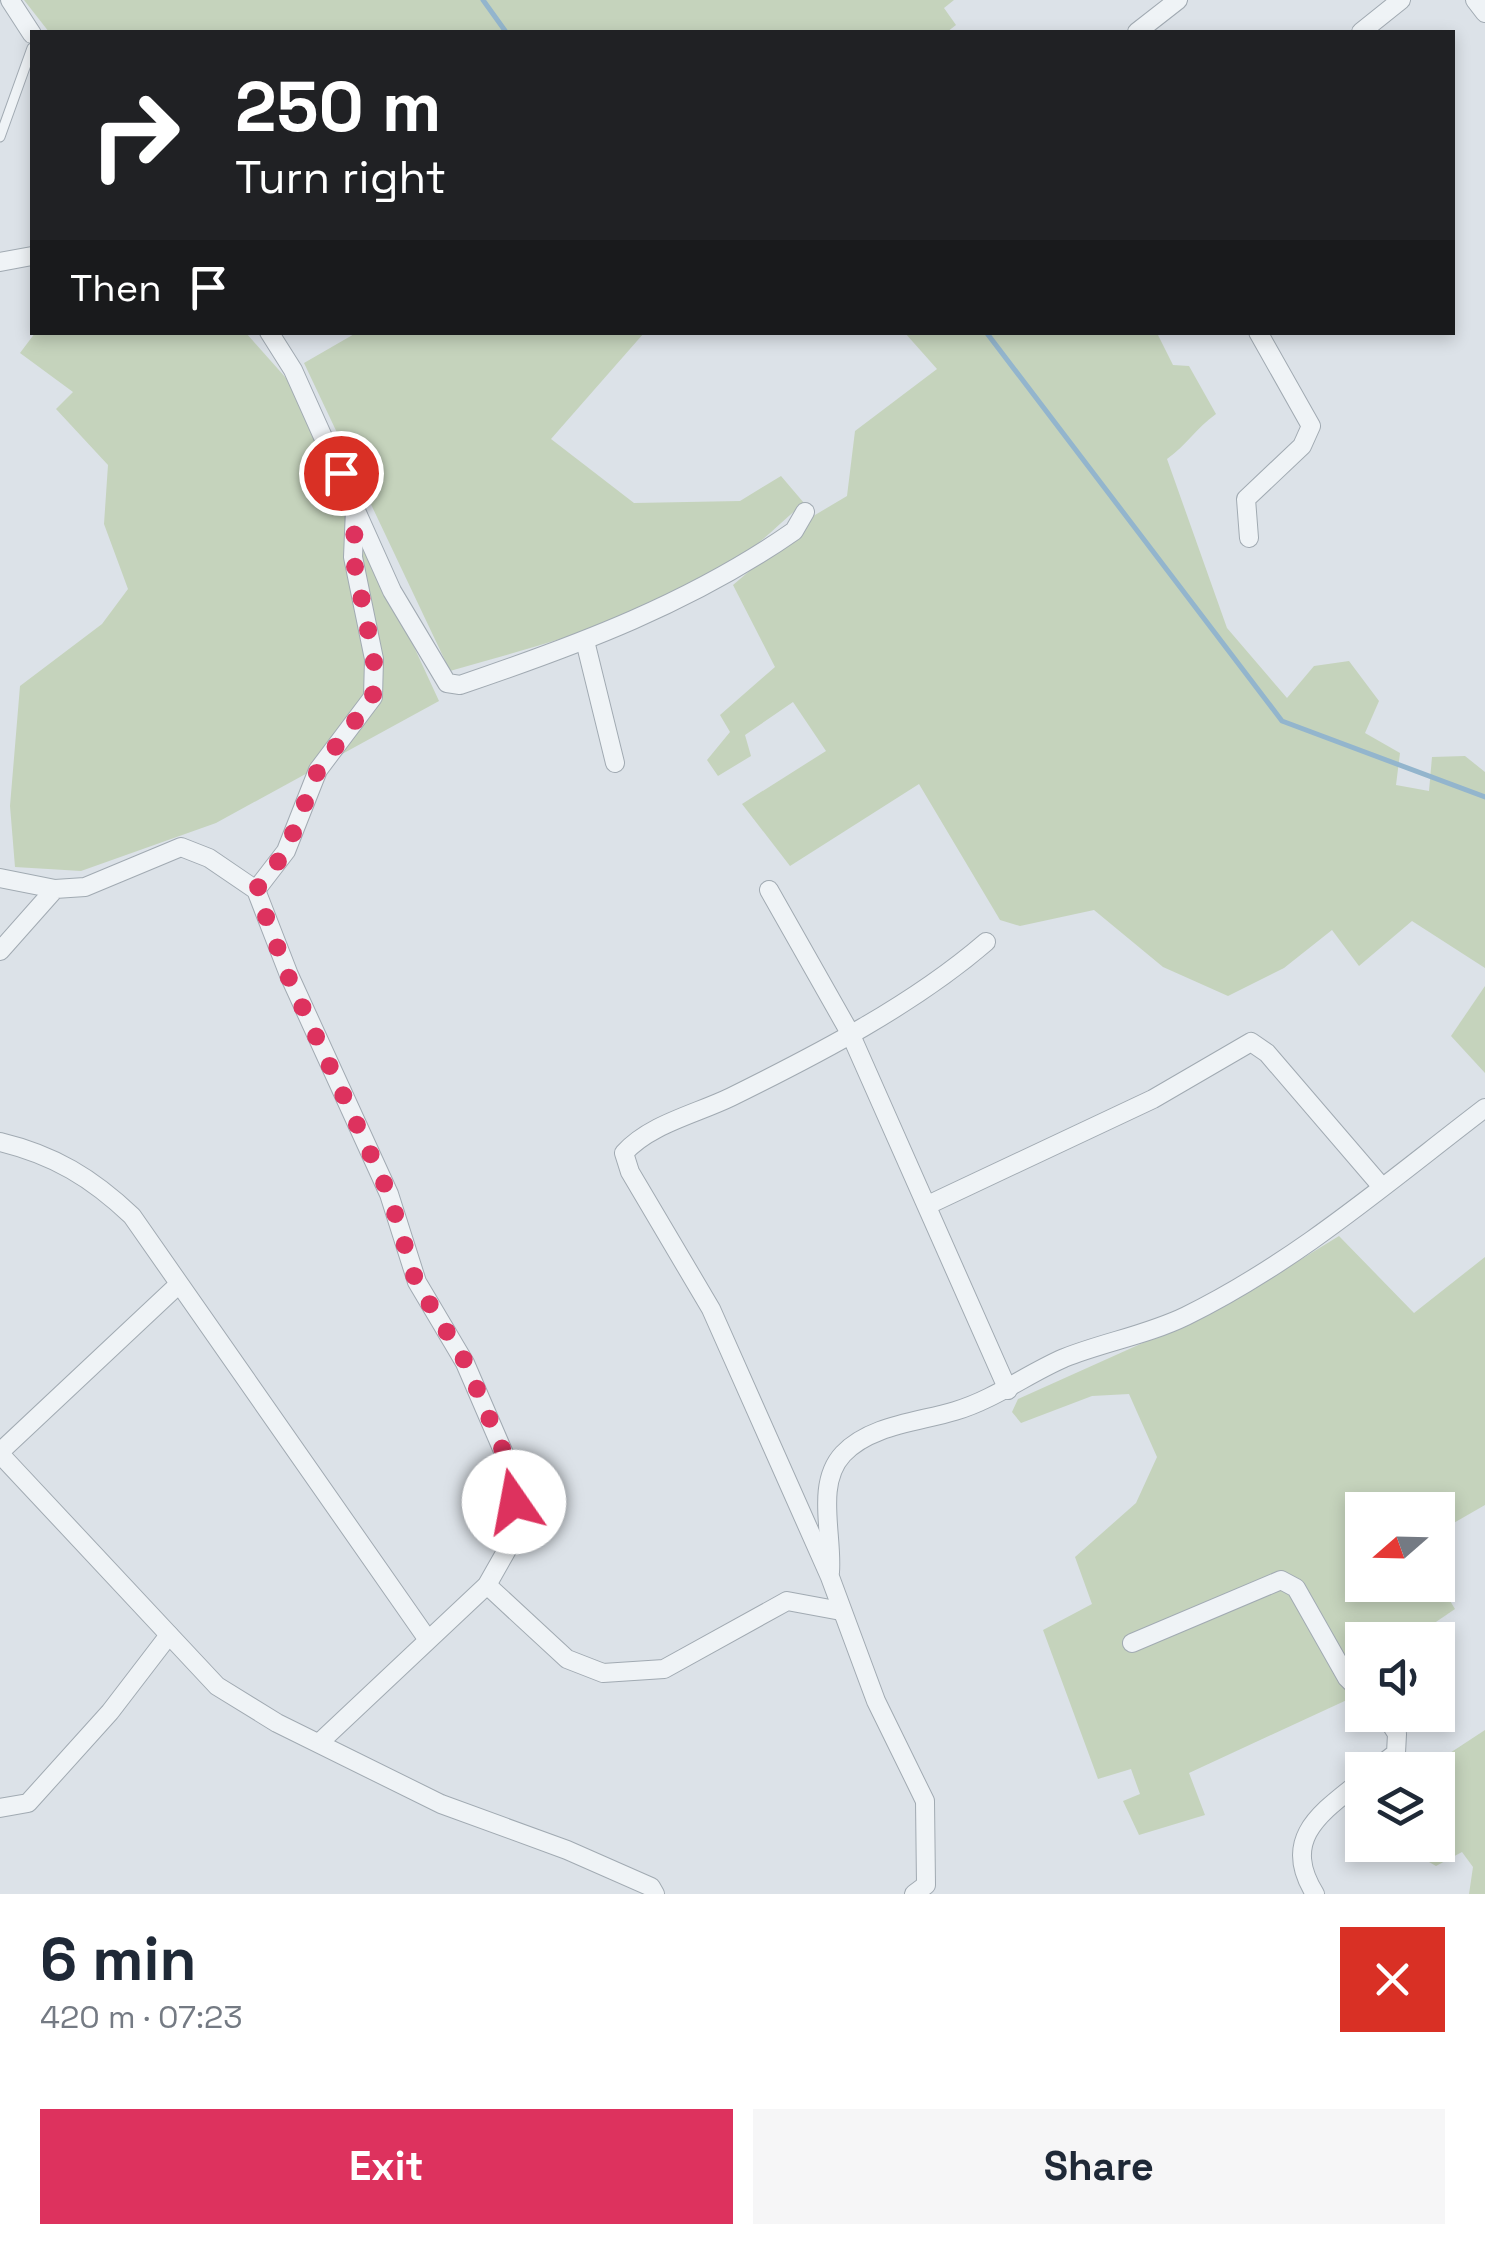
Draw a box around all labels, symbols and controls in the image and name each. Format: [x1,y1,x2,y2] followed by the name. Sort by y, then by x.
[235,62,442,151] text: 250 m
[70,70,200,200] icon: right
[235,149,446,206] text: Turn right
[181,260,236,315] icon: arrive
[70,264,161,312] text: Then
[299,431,384,516] pin
[314,446,369,501] icon: arrive
[462,1450,566,1554] position arrow
[1345,1492,1455,1602] north arrow
[1345,1492,1455,1862] map controls
[1345,1622,1455,1732] button: sound
[1345,1752,1455,1862] button: layers
[40,1921,196,1998] text: 6 min
[1340,1927,1445,2032] button: close
[40,1997,243,2037] text: 420 m · 07:23
[40,2109,733,2224] button: Exit
[753,2109,1445,2224] button: Share

